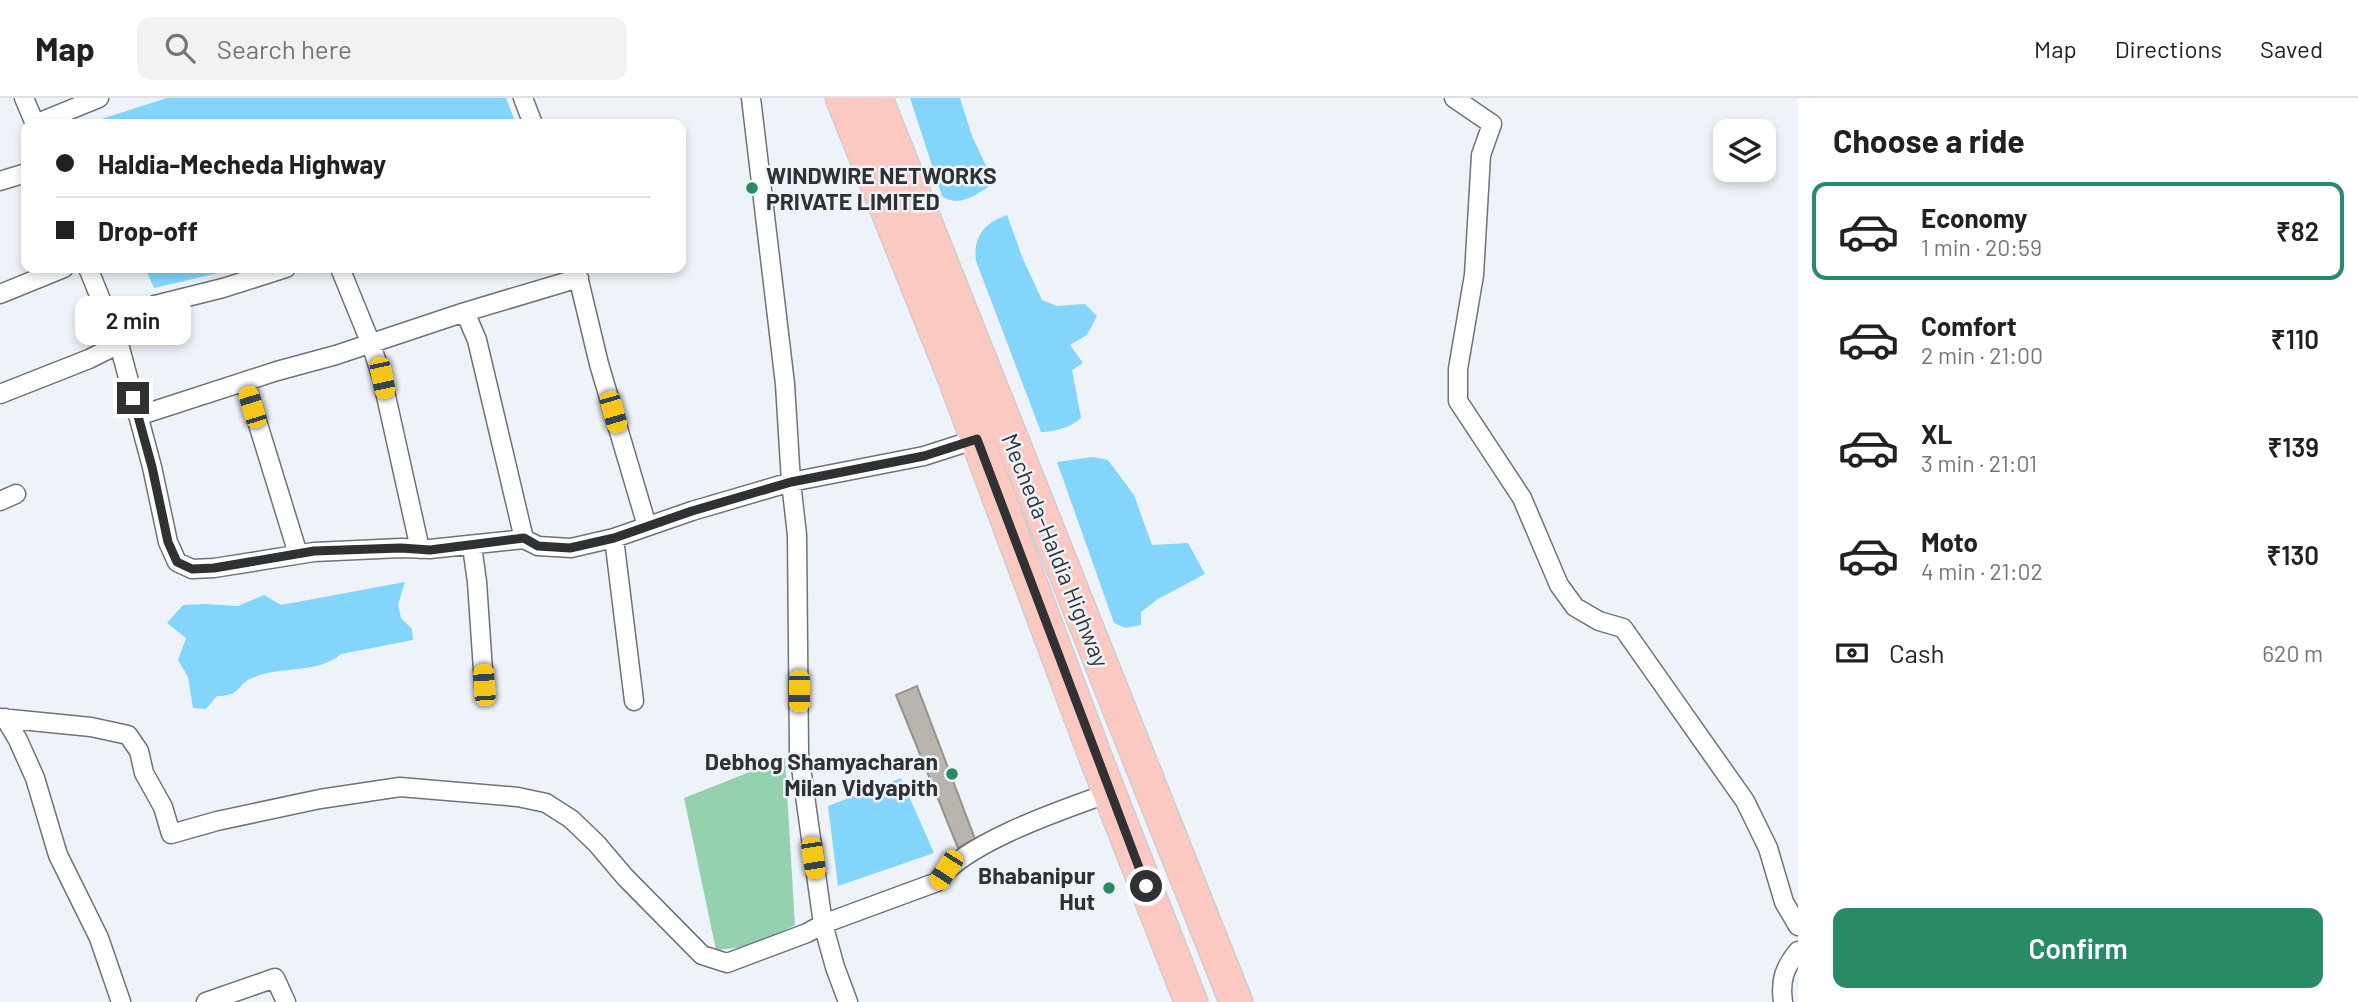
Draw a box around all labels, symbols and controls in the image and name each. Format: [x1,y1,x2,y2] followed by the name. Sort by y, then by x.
[137,17,627,80] search box
[35,28,95,68] text: Map
[161,29,199,67] icon: search
[217,33,352,64] text: Search here
[2034,34,2077,63] text: Map
[2115,34,2222,63] text: Directions
[2260,34,2323,63] text: Saved
[1713,119,1776,182] map controls
[1713,119,1776,182] button: layers
[1833,121,2025,159] text: Choose a ride
[98,148,386,179] text: Haldia-Mecheda Highway
[766,161,997,215] place label: WINDWIRE NETWORKS PRIVATE LIMITED
[744,180,760,196] marker: WINDWIRE NETWORKS PRIVATE LIMITED
[1837,200,1900,263] icon: car
[1921,202,2027,233] text: Economy
[98,215,198,246] text: Drop-off
[2276,215,2319,246] text: ₹82
[1921,233,2042,261] text: 1 min · 20:59
[75,296,191,345] callout: 2 min
[106,306,160,334] text: 2 min
[1837,308,1900,371] icon: car
[1921,310,2017,341] text: Comfort
[2271,323,2319,354] text: ₹110
[1921,341,2043,369] text: 2 min · 21:00
[368,355,397,401] car
[117,382,149,414] route end
[236,384,269,430] car
[598,389,629,435] car
[1837,416,1900,479] icon: car
[1921,418,1952,449] text: XL
[996,429,1116,671] street label: Mecheda-Haldia Highway
[2267,431,2319,462] text: ₹139
[1921,449,2037,477] text: 3 min · 21:01
[1837,524,1900,587] icon: car
[1921,526,1978,557] text: Moto
[2266,539,2319,570] text: ₹130
[1921,557,2043,585] text: 4 min · 21:02
[1833,634,1871,672] icon: cash
[1889,637,1944,668] text: Cash
[2262,639,2323,667] text: 620 m
[473,663,496,707] car
[789,670,810,712] car
[705,747,938,801] place label: Debhog Shamyacharan Milan Vidyapith
[944,766,960,782] marker: Debhog Shamyacharan Milan Vidyapith
[800,836,827,880] car
[926,847,967,893] car
[978,861,1095,915] place label: Bhabanipur Hut
[1130,870,1162,902] route start
[1101,880,1117,896] marker: Bhabanipur Hut
[1833,908,2323,988] button: Confirm

